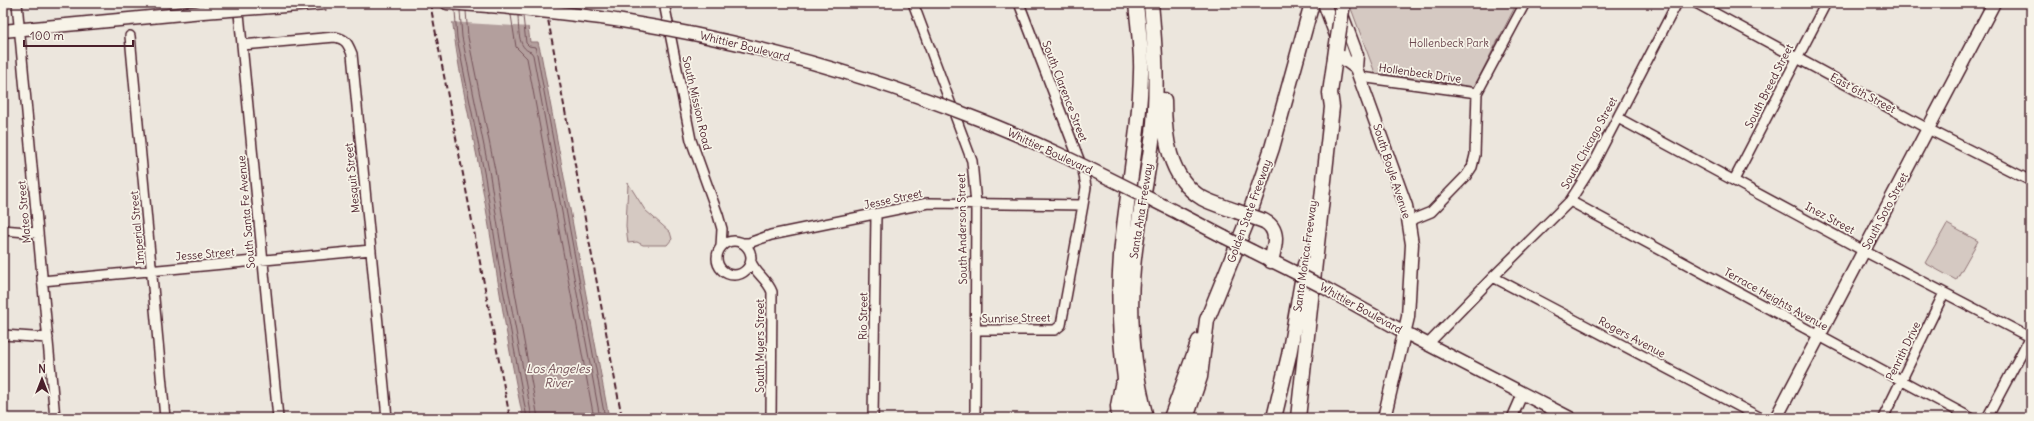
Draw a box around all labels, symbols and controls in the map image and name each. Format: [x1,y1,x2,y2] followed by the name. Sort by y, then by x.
[24,22,133,48] scale bar
[30,28,64,43] text: 100 m
[699,28,792,64] street label: Whittier Boulevard
[1409,36,1489,50] park label: Hollenbeck Park
[1039,38,1091,144] street label: South Clarence Street
[1742,41,1796,131] street label: South Breed Street
[679,55,715,152] street label: South Mission Road
[1378,60,1462,86] street label: Hollenbeck Drive
[1828,70,1898,116] street label: East 6th Street
[1558,94,1620,192] street label: South Chicago Street
[1370,122,1414,220] street label: South Boyle Avenue
[1005,125,1095,177] street label: Whittier Boulevard
[341,142,363,214] street label: Mesquit Street
[234,155,258,269] street label: South Santa Fe Avenue
[1224,157,1274,265] street label: Golden State Freeway
[1127,162,1155,260] street label: Santa Ana Freeway
[1859,170,1911,252] street label: South Soto Street
[954,173,970,285] street label: South Anderson Street
[14,180,34,244] street label: Mateo Street
[862,186,924,212] street label: Jesse Street
[127,190,147,266] street label: Imperial Street
[1290,199,1320,313] street label: Santa Monica Freeway
[1803,199,1857,237] street label: Inez Street
[175,244,236,264] street label: Jesse Street
[1722,265,1831,333] street label: Terrace Heights Avenue
[1317,279,1405,337] street label: Whittier Boulevard
[856,292,870,340] street label: Rio Street
[753,299,767,393] street label: South Myers Street
[981,310,1051,326] street label: Sunrise Street
[1596,313,1668,361] street label: Rogers Avenue
[1883,319,1923,383] street label: Penrith Drive
[22,359,62,399] north arrow
[526,361,591,390] water label: Los Angeles River
[38,362,46,376] text: N

